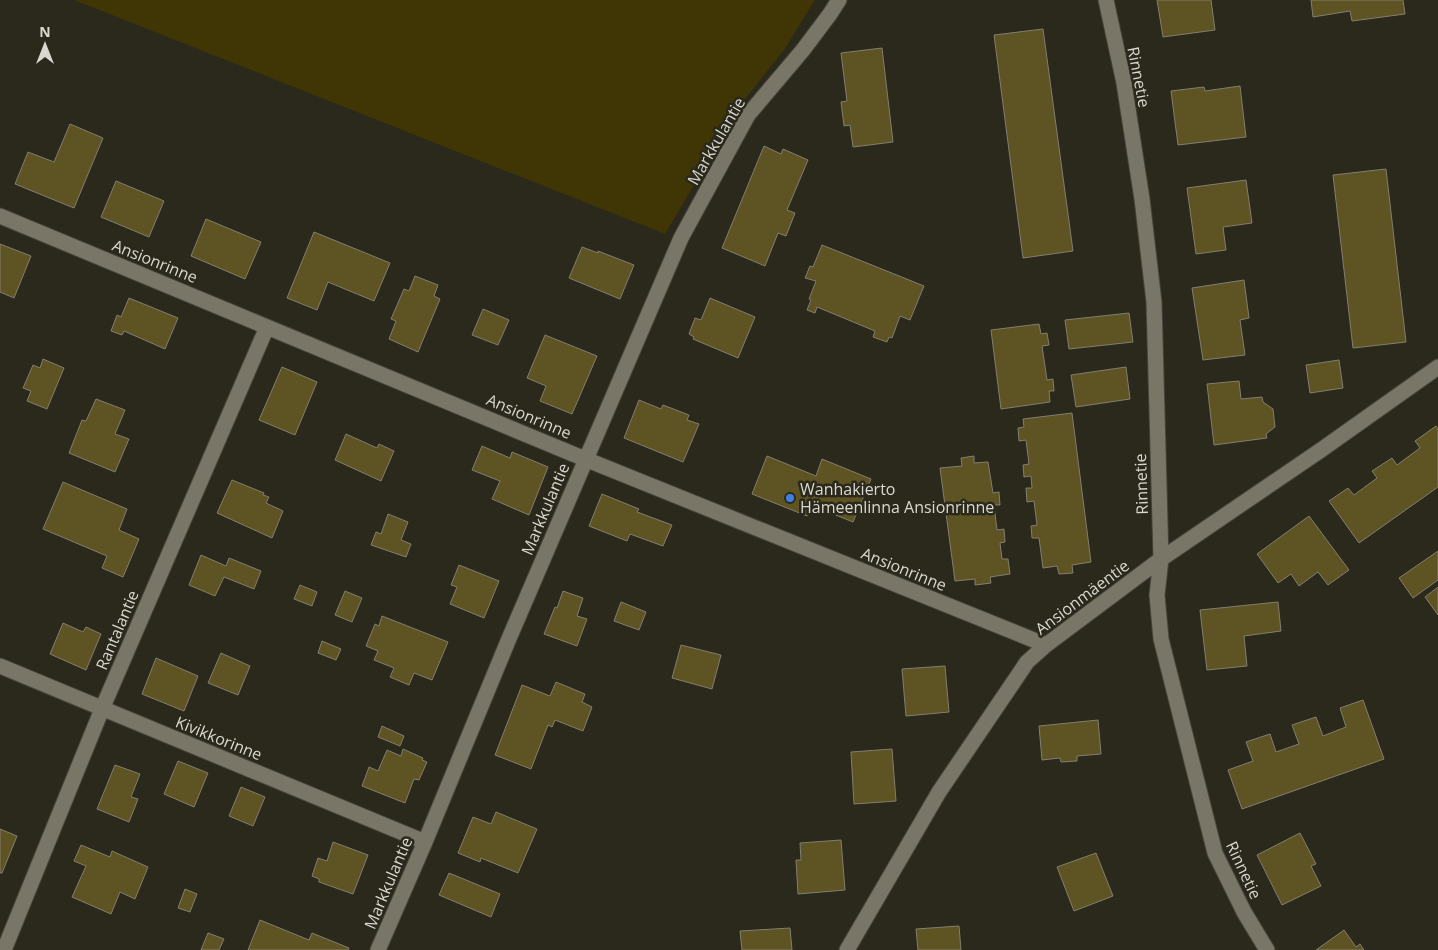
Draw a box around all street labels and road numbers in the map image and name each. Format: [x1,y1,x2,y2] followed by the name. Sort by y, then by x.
[1122,45,1156,109] street label: Rinnetie
[682,93,750,189] street label: Markkulantie
[109,234,201,288] street label: Ansionrinne
[483,388,575,444] street label: Ansionrinne
[1129,453,1153,515] street label: Rinnetie
[516,460,574,558] street label: Markkulantie
[858,542,950,596] street label: Ansionrinne
[1031,554,1133,640] street label: Ansionmäentie
[90,587,144,673] street label: Rantalantie
[172,711,266,765] street label: Kivikkorinne
[359,834,417,932] street label: Markkulantie
[1221,838,1267,902] street label: Rinnetie

